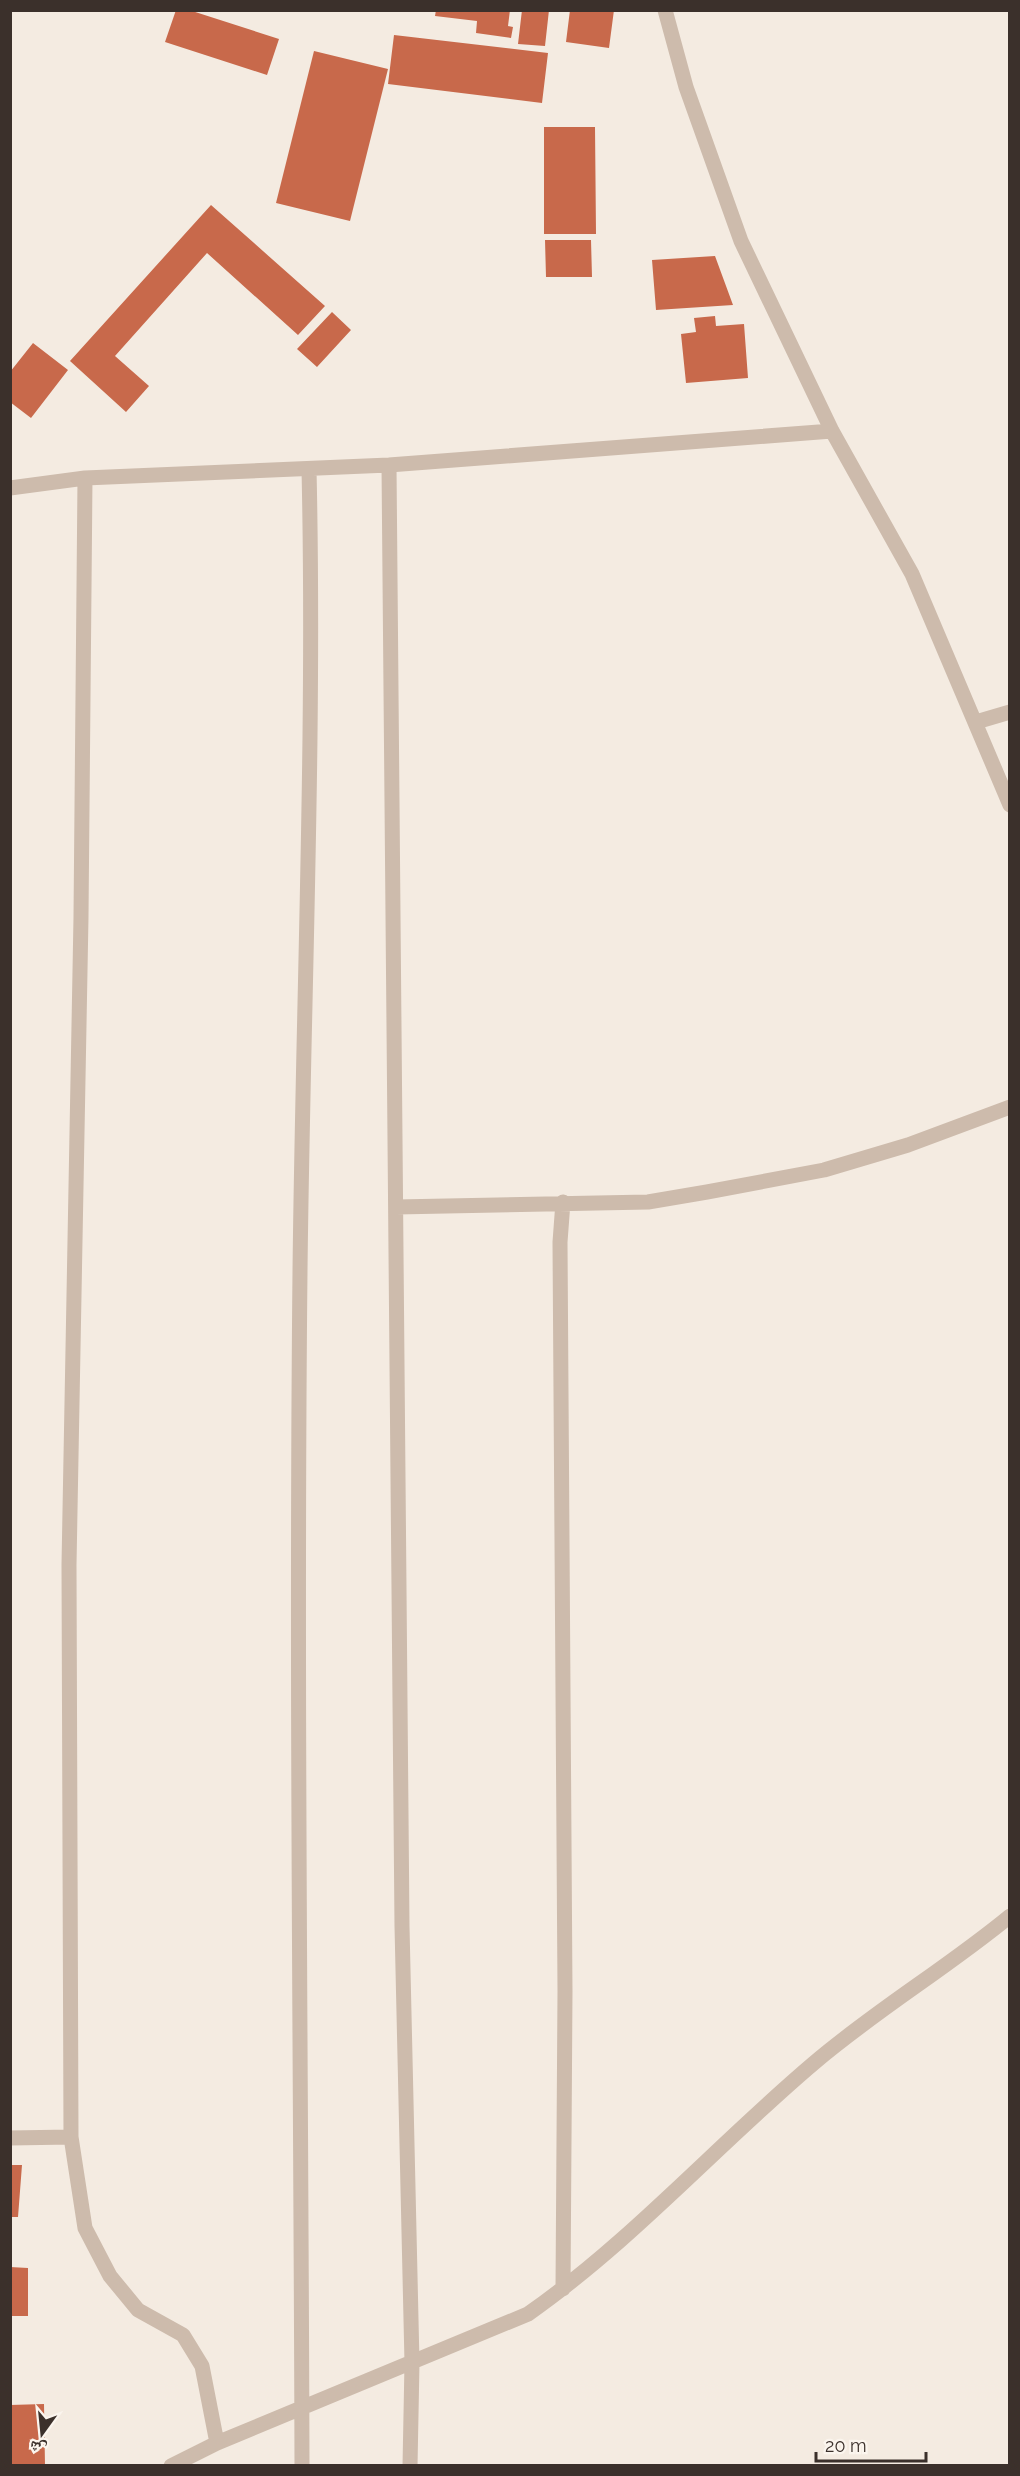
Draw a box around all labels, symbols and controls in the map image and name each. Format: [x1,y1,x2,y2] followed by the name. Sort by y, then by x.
[12,2404,72,2464] north arrow
[816,2425,926,2463] scale bar
[825,2435,867,2456] text: 20 m
[28,2437,49,2459] text: ش

